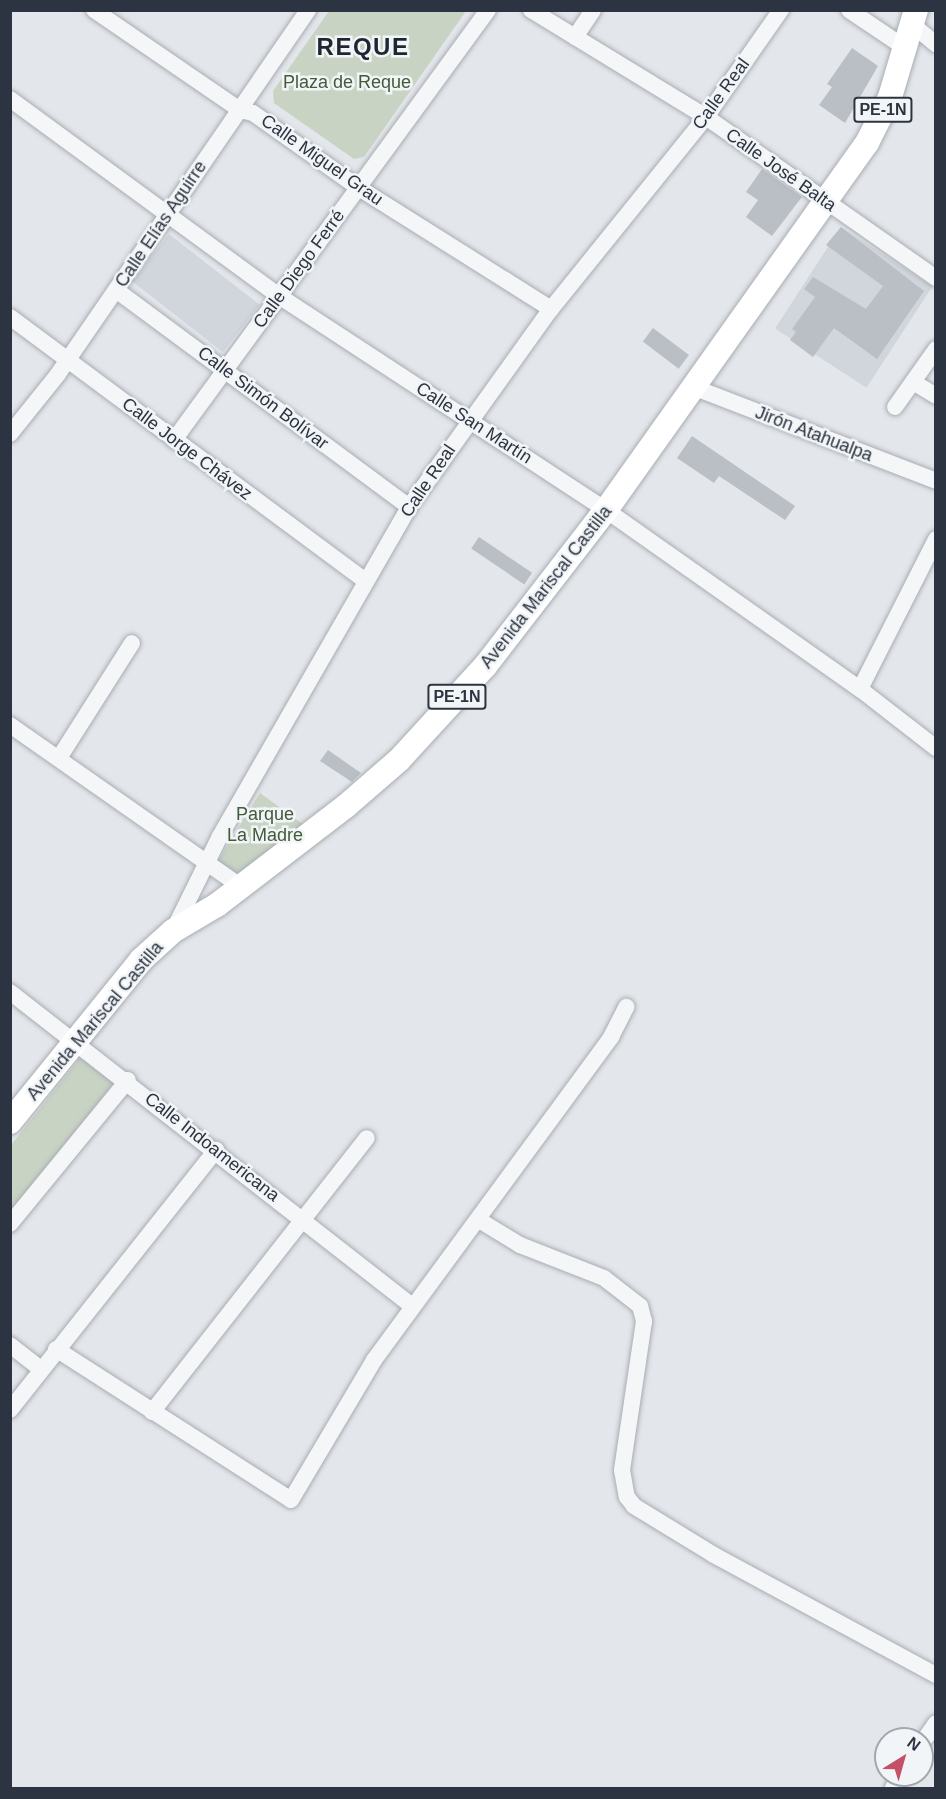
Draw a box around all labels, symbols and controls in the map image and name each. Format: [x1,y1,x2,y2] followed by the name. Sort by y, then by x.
[317,33,409,61] district label: REQUE
[688,54,754,134] street label: Calle Real
[283,71,411,93] park label: Plaza de Reque
[853,97,913,123] road number: PE-1N
[257,110,387,210] street label: Calle Miguel Grau
[722,124,840,216] street label: Calle José Balta
[110,156,212,292] street label: Calle Elías Aguirre
[249,206,349,332] street label: Calle Diego Ferré
[193,342,333,454] street label: Calle Simón Bolívar
[412,377,536,469] street label: Calle San Martín
[118,393,256,505] street label: Calle Jorge Chávez
[752,402,876,466] street label: Jirón Atahualpa
[396,441,460,521] street label: Calle Real
[476,501,616,673] street label: Avenida Mariscal Castilla
[427,684,487,710] road number: PE-1N
[227,804,303,846] park label: Parque La Madre
[22,937,168,1105] street label: Avenida Mariscal Castilla
[140,1088,284,1206] street label: Calle Indoamericana
[874,1727,934,1787] north arrow
[904,1734,924,1754] text: N

